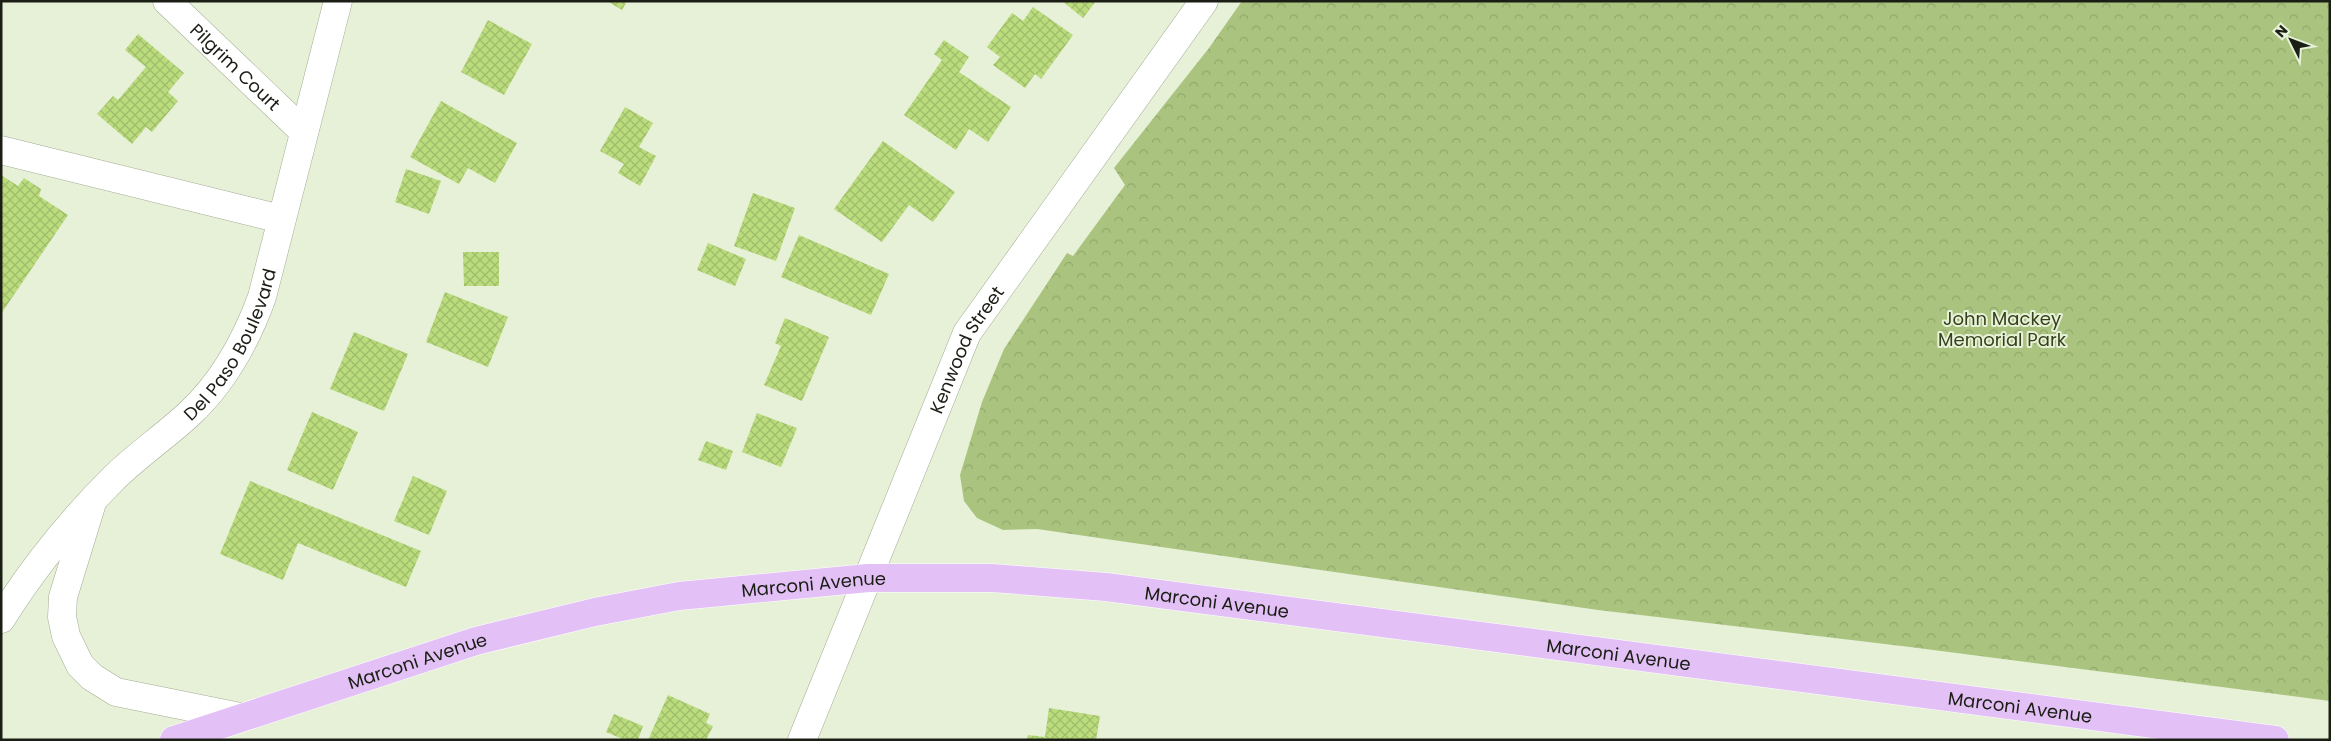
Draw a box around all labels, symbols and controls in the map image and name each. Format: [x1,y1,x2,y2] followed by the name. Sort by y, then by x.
[2266,15,2316,65] north arrow
[185,17,286,116] street label: Pilgrim Court
[2270,21,2292,42] text: N
[178,266,281,426] street label: Del Paso Boulevard
[923,281,1009,417] street label: Kenwood Street
[1938,306,2067,352] park label: John Mackey Memorial Park
[740,566,886,603] street label: Marconi Avenue
[1143,580,1291,623] street label: Marconi Avenue
[344,626,489,695] street label: Marconi Avenue
[1545,632,1692,676] street label: Marconi Avenue
[1947,685,2094,728] street label: Marconi Avenue

